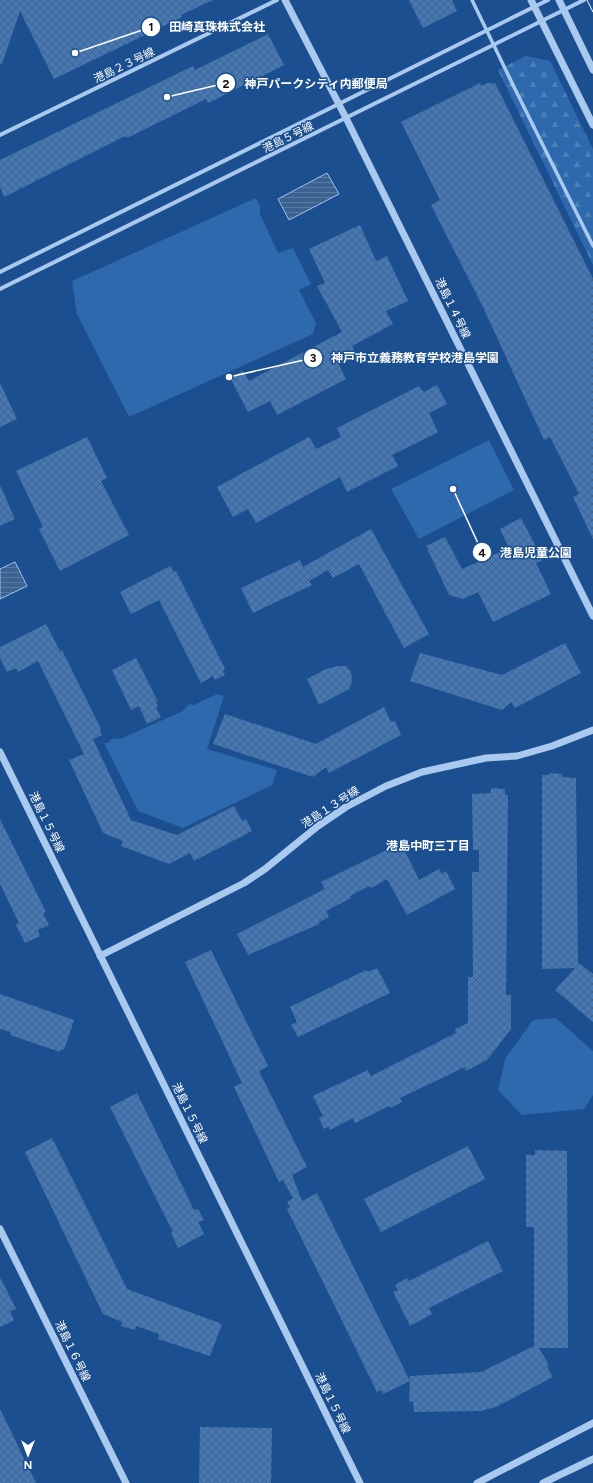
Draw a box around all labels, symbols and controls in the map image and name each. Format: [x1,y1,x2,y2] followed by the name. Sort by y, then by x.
[141,15,273,39] callout: 田崎真珠株式会社
[148,20,154,34] text: 1
[169,20,265,34] text: 田崎真珠株式会社
[92,45,157,86] street label: 港島２３号線
[216,71,396,95] callout: 神戸パークシティ内郵便局
[223,77,230,91] text: 2
[244,77,388,91] text: 神戸パークシティ内郵便局
[261,120,316,155] street label: 港島５号線
[432,276,473,341] street label: 港島１４号線
[303,346,507,370] callout: 神戸市立義務教育学校港島学園
[310,351,317,365] text: 3
[331,351,499,365] text: 神戸市立義務教育学校港島学園
[472,540,580,564] callout: 港島児童公園
[478,546,486,560] text: 4
[500,546,572,560] text: 港島児童公園
[299,784,361,831] street label: 港島１３号線
[26,790,67,855] street label: 港島１５号線
[386,839,470,853] district label: 港島中町三丁目
[169,1081,210,1146] street label: 港島１５号線
[52,1319,93,1384] street label: 港島１６号線
[312,1371,353,1436] street label: 港島１５号線
[8,1435,48,1475] north arrow
[24,1458,32,1471] text: N

